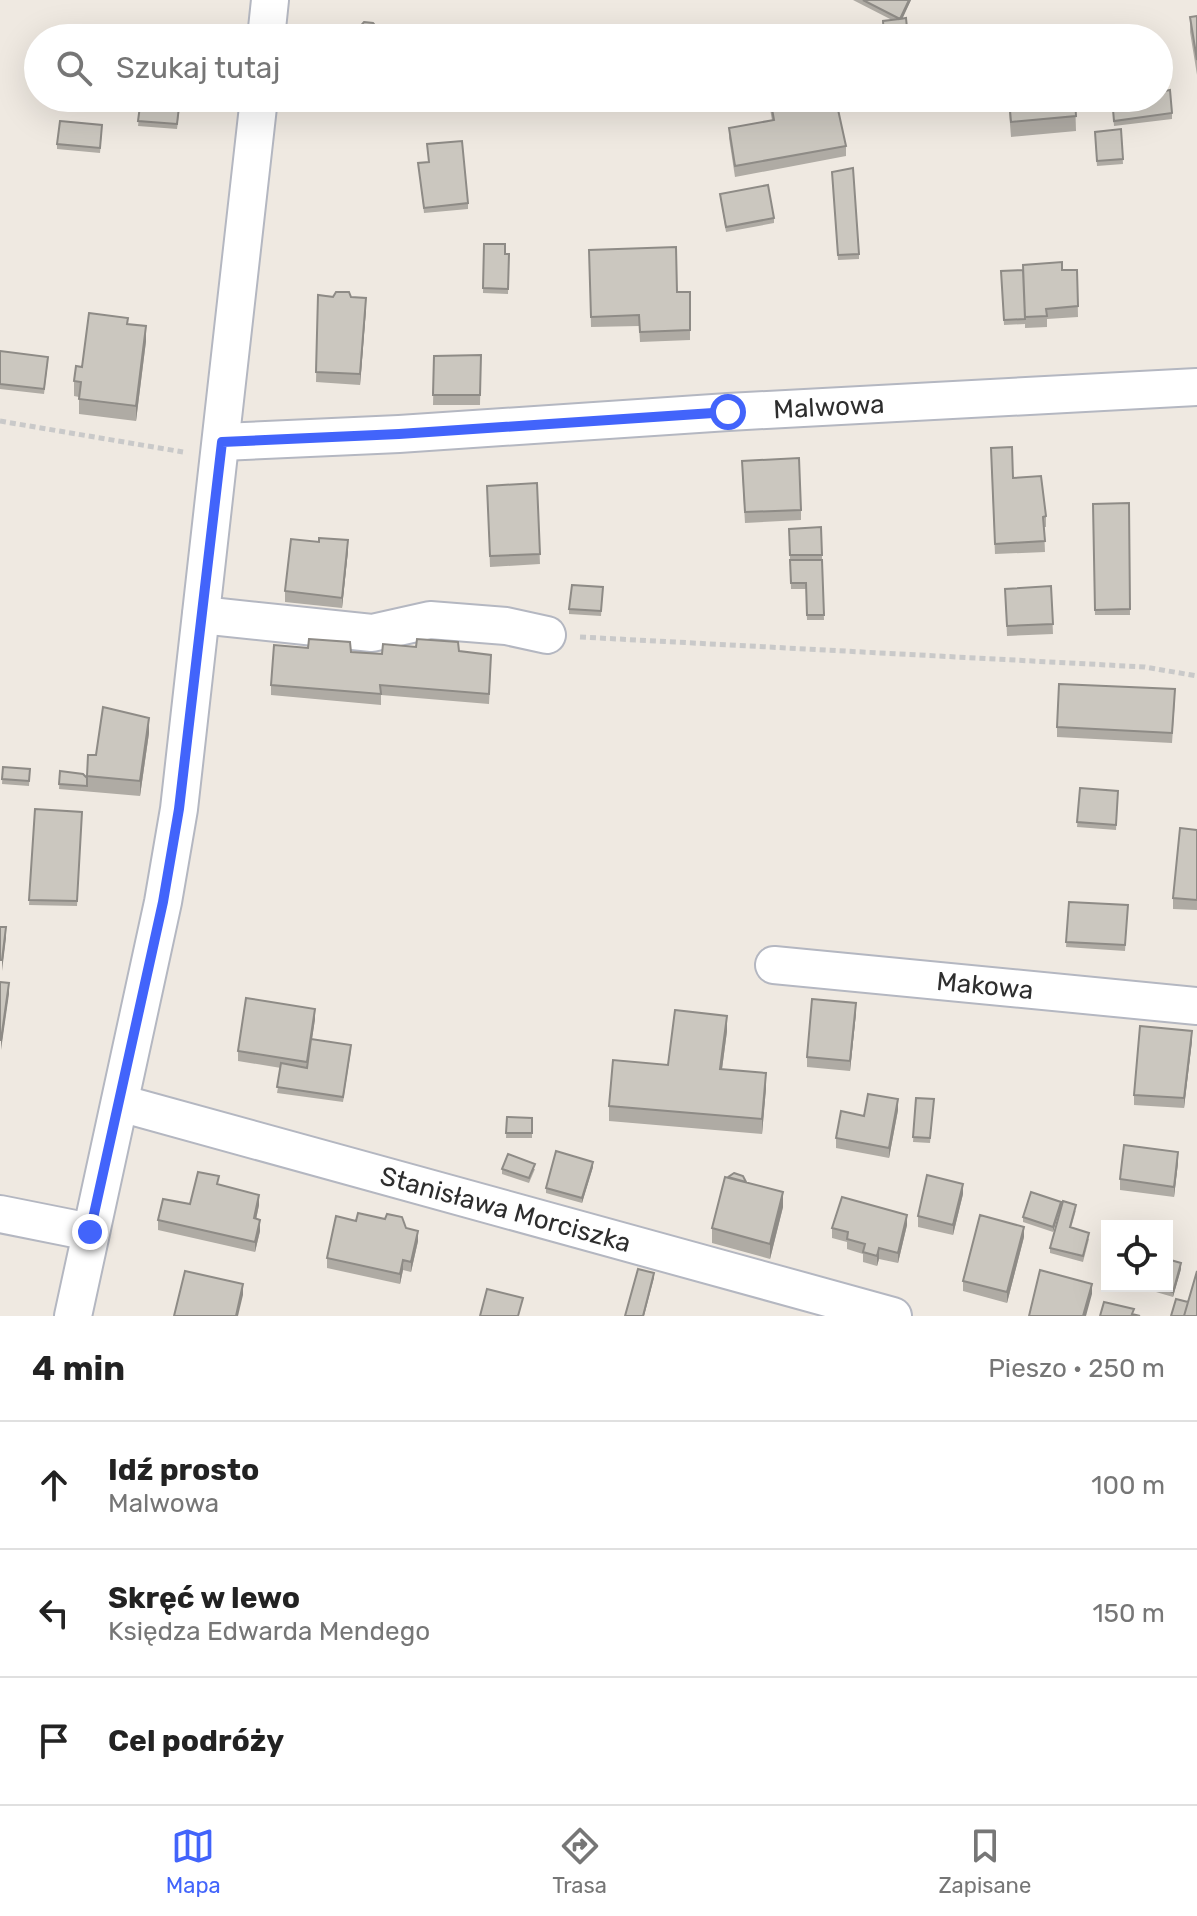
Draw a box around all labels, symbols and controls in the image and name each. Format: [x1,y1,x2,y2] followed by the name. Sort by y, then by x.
[24,24,1173,112] search box
[52,46,96,90] icon: search
[116,50,280,86] text: Szukaj tutaj
[773,389,885,426] street label: Malwowa
[710,394,746,430] route start
[935,966,1035,1006] street label: Makowa
[377,1160,634,1259] street label: Stanisława Morciszka
[72,1214,108,1250] route end
[1101,1220,1173,1292] map controls
[1101,1220,1173,1292] button: locate
[32,1348,125,1389] text: 4 min
[988,1353,1165,1384] text: Pieszo · 250 m
[108,1452,259,1488] text: Idź prosto
[32,1463,76,1507] icon: ahead
[1091,1470,1165,1501] text: 100 m
[108,1488,219,1519] text: Malwowa
[108,1580,300,1616] text: Skręć w lewo
[32,1591,76,1635] icon: left
[1092,1598,1165,1629] text: 150 m
[108,1616,430,1647] text: Księdza Edwarda Mendego
[32,1719,76,1763] icon: arrive
[108,1723,284,1759] text: Cel podróży
[166,1824,221,1899] tab: Mapa
[552,1824,607,1899] tab: Trasa
[938,1824,1031,1899] tab: Zapisane

